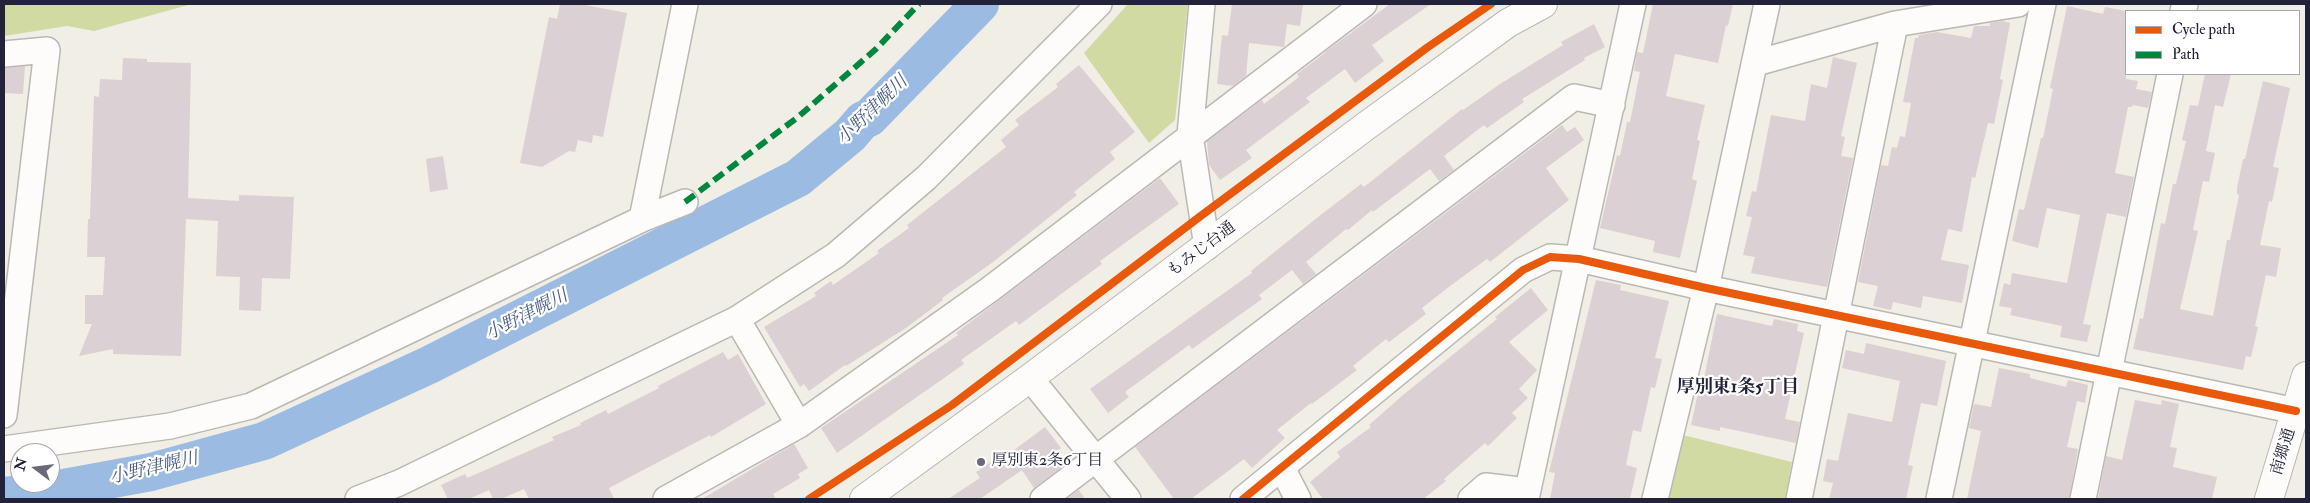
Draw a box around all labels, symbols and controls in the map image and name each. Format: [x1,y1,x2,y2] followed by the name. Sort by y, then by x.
[2125,10,2300,75] legend
[2172,20,2235,39] text: Cycle path
[2172,45,2199,64] text: Path
[833,72,913,150] water label: 小野津幌川
[1164,218,1240,282] street label: もみじ台通
[482,286,572,346] water label: 小野津幌川
[1677,377,1799,399] district label: 厚別東1条5丁目
[2268,426,2300,478] street label: 南郷通
[10,443,60,493] north arrow
[108,448,200,490] water label: 小野津幌川
[991,452,1103,472] place label: 厚別東2条6丁目
[11,456,31,473] text: N
[975,456,987,468] marker: 厚別東2条6丁目

